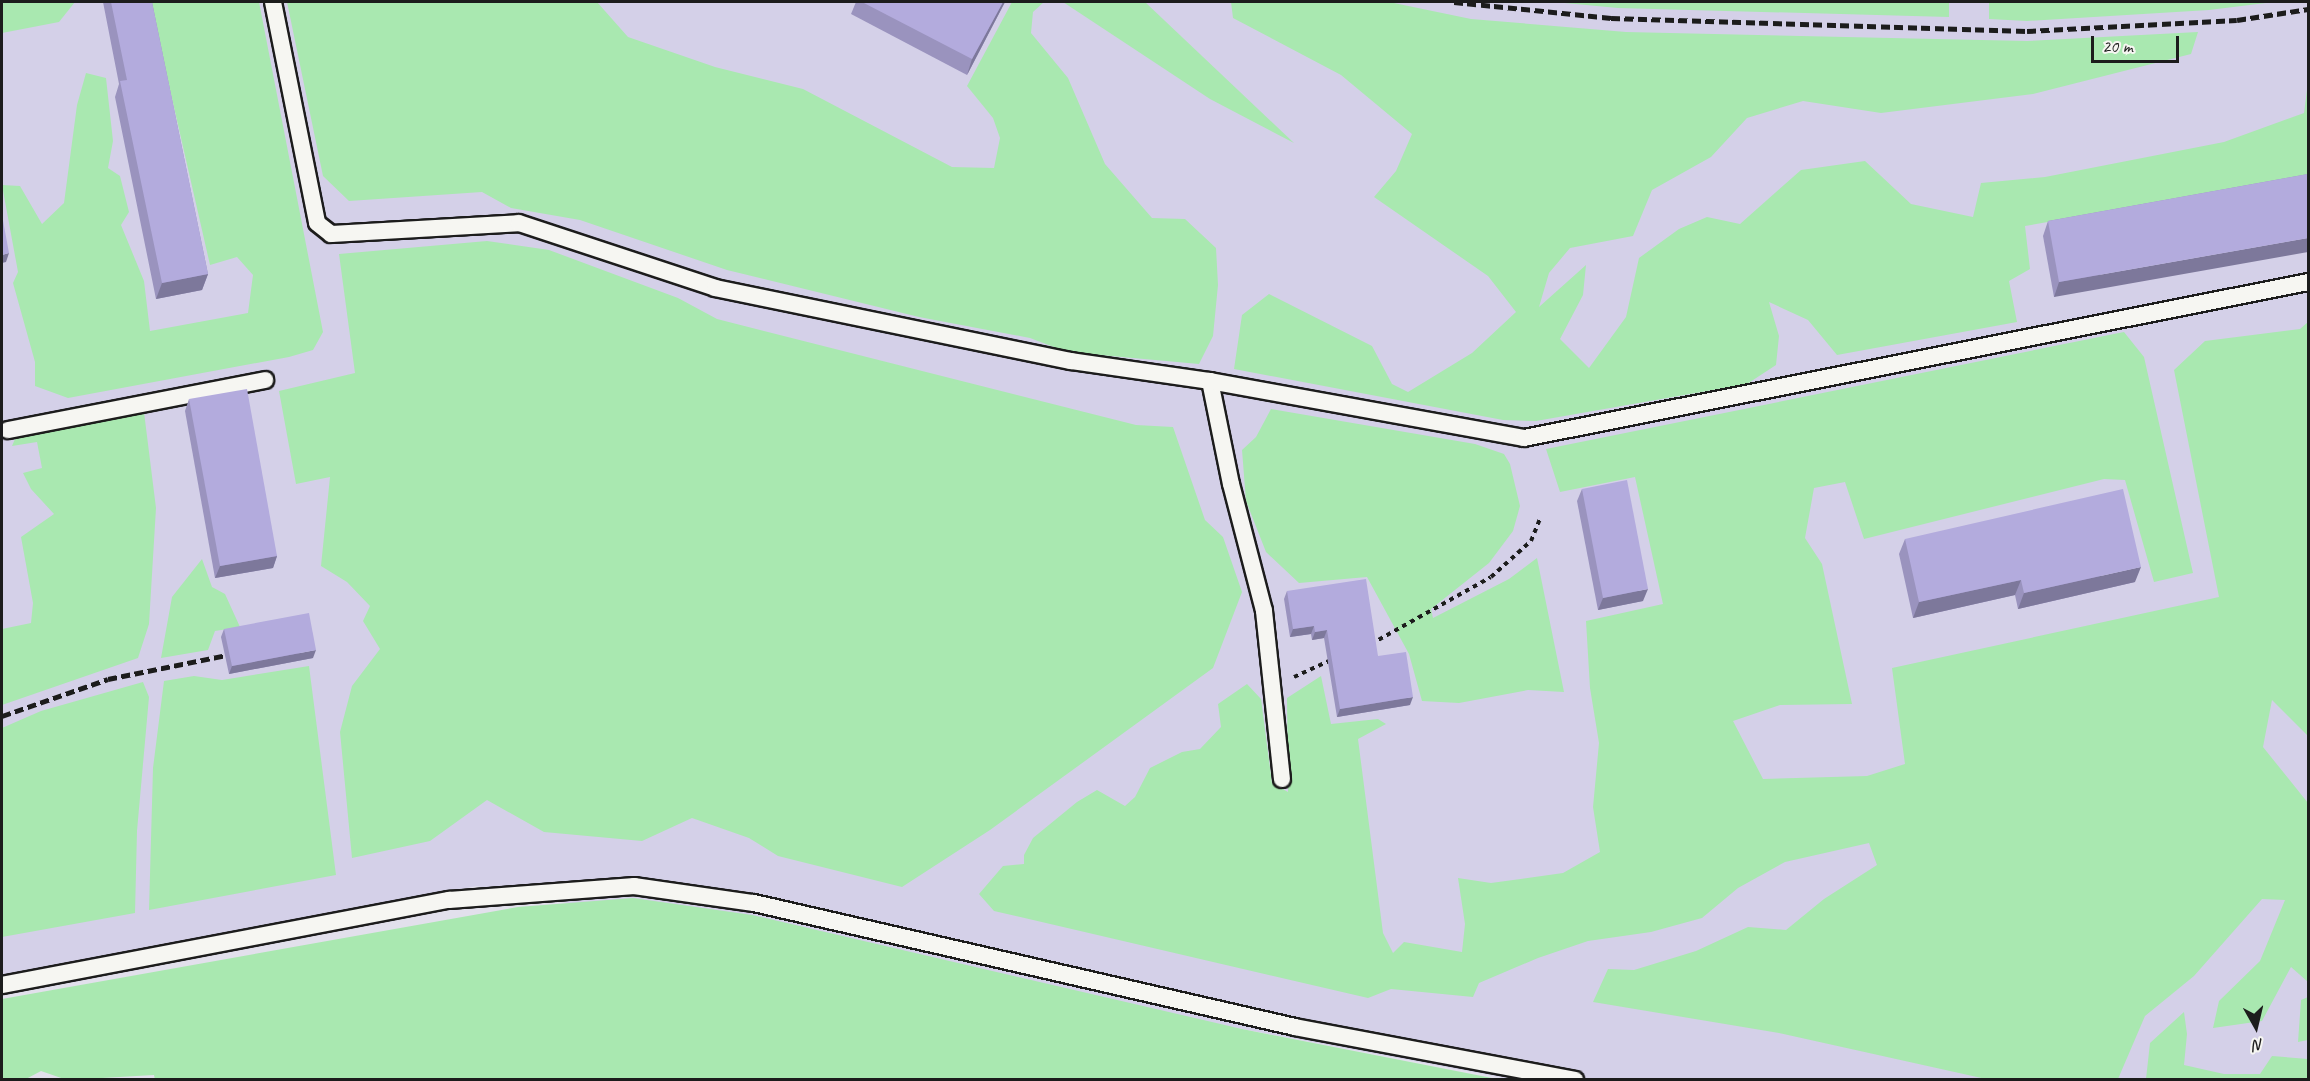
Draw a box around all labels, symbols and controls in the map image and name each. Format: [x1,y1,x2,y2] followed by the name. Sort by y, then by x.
[2094,24,2182,62] scale bar
[2102,35,2133,57] text: 20 m
[2226,997,2286,1057] north arrow
[2252,1034,2265,1055] text: N

